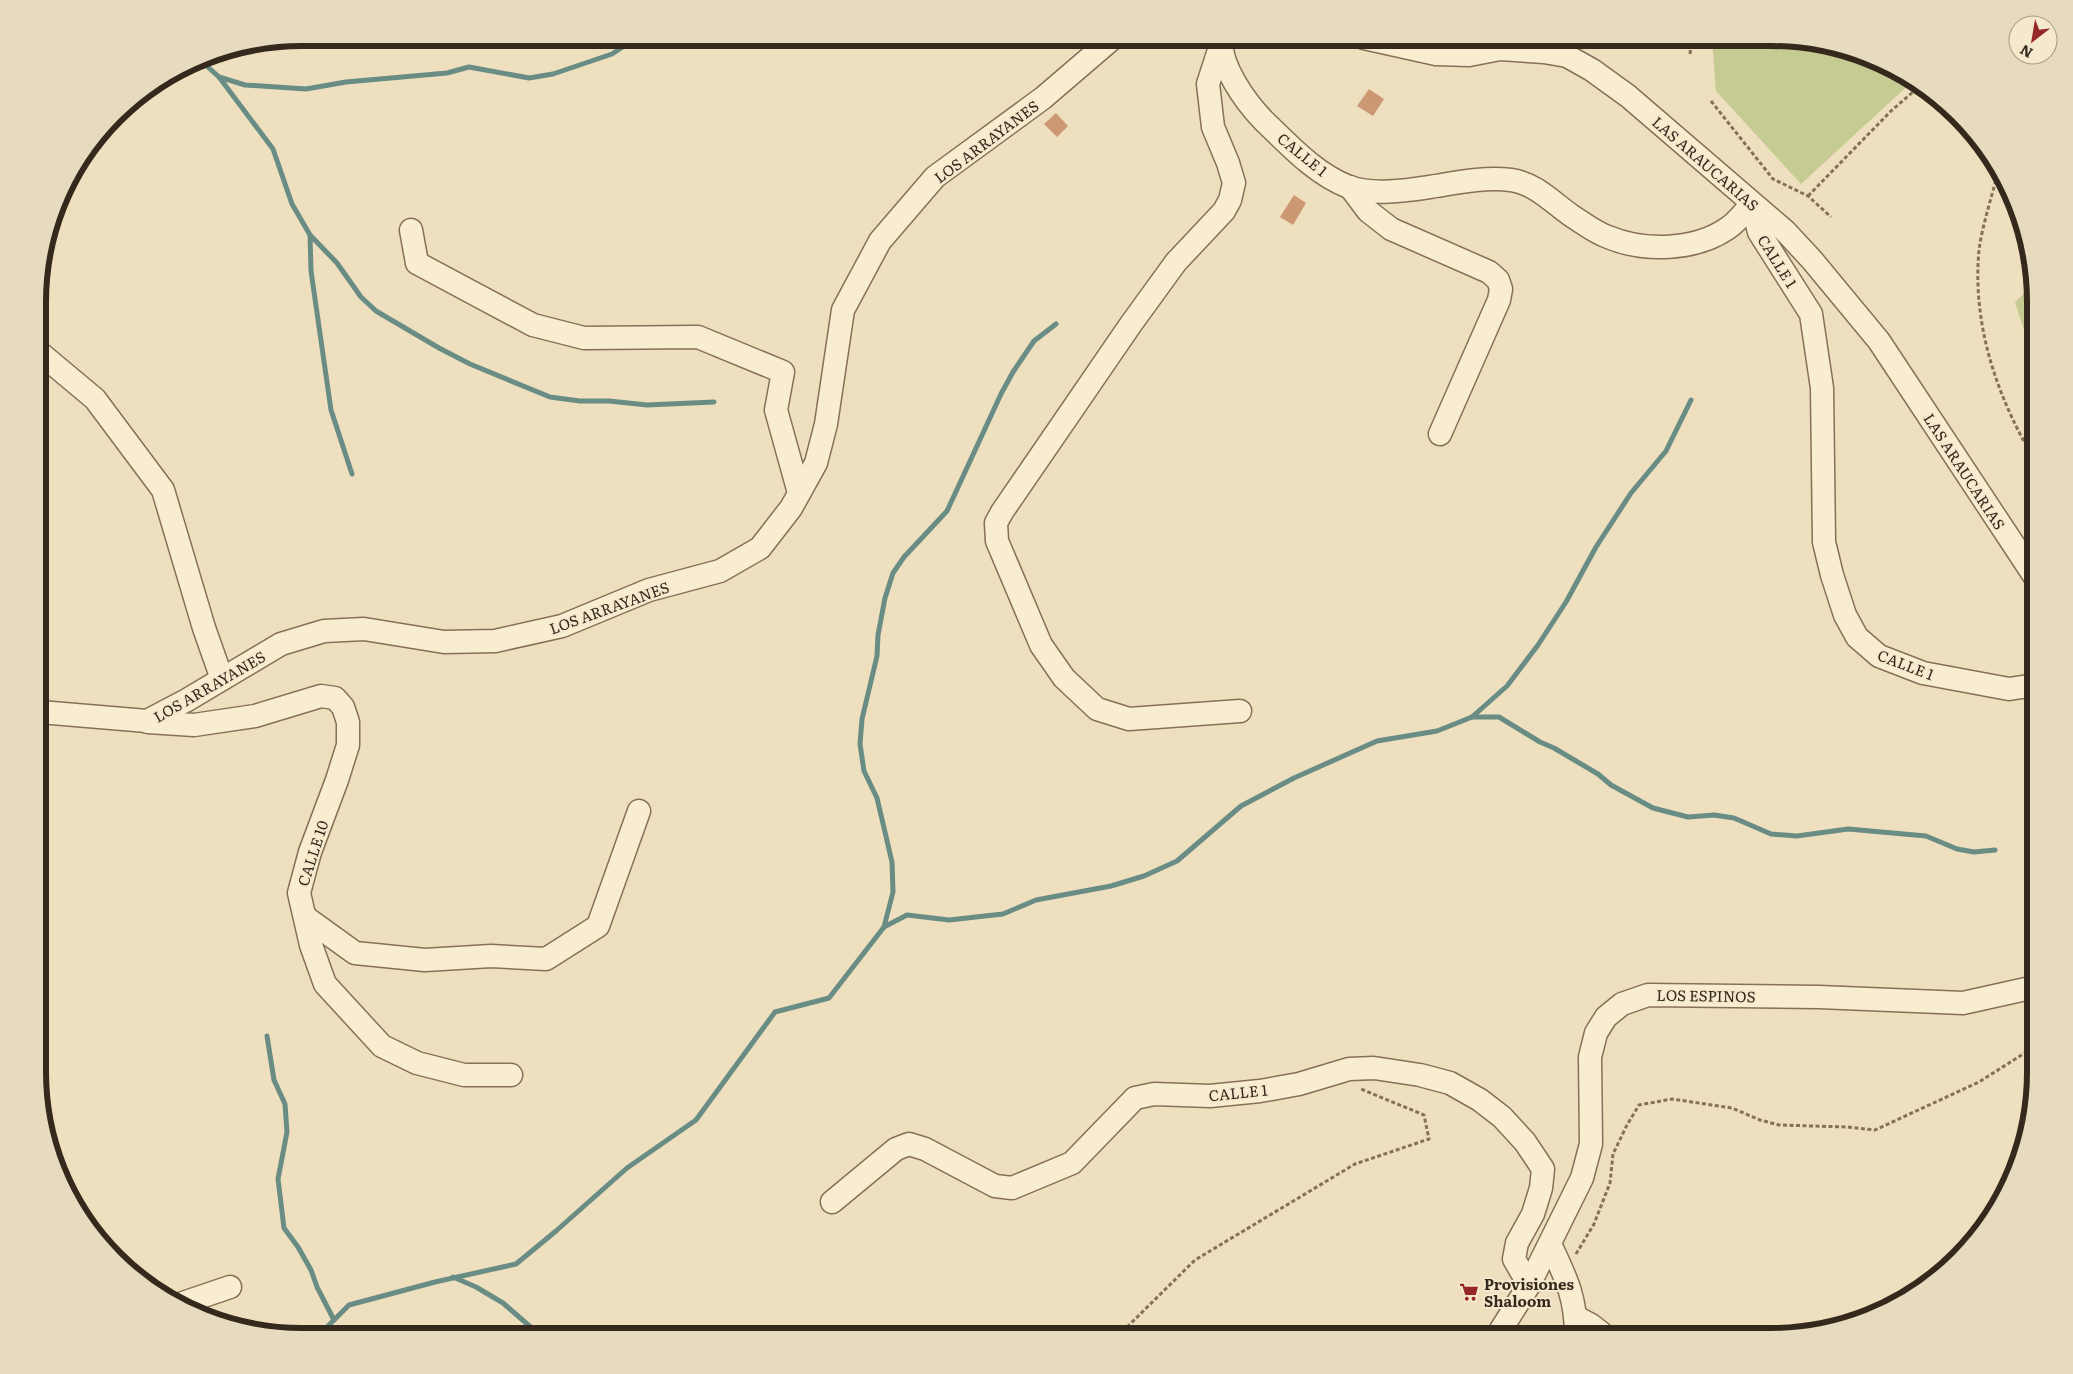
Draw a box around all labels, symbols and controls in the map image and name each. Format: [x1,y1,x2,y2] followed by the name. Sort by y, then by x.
[2008,15,2058,65] north arrow
[2015,40,2036,64] text: N
[929,94,1043,188] street label: LOS ARRAYANES
[1648,110,1764,216] street label: LAS ARAUCARIAS
[1273,127,1333,181] street label: CALLE 1
[1753,230,1803,292] street label: CALLE 1
[1919,408,2011,534] street label: LAS ARAUCARIAS
[546,575,672,639] street label: LOS ARRAYANES
[1874,643,1938,685] street label: CALLE 1
[149,645,269,727] street label: LOS ARRAYANES
[291,817,333,889] street label: CALLE 10
[1656,983,1756,1007] street label: LOS ESPINOS
[1207,1077,1269,1107] street label: CALLE 1
[1484,1272,1574,1312] place label: Provisiones Shaloom
[1458,1281,1480,1303] supermarket icon: Provisiones Shaloom

